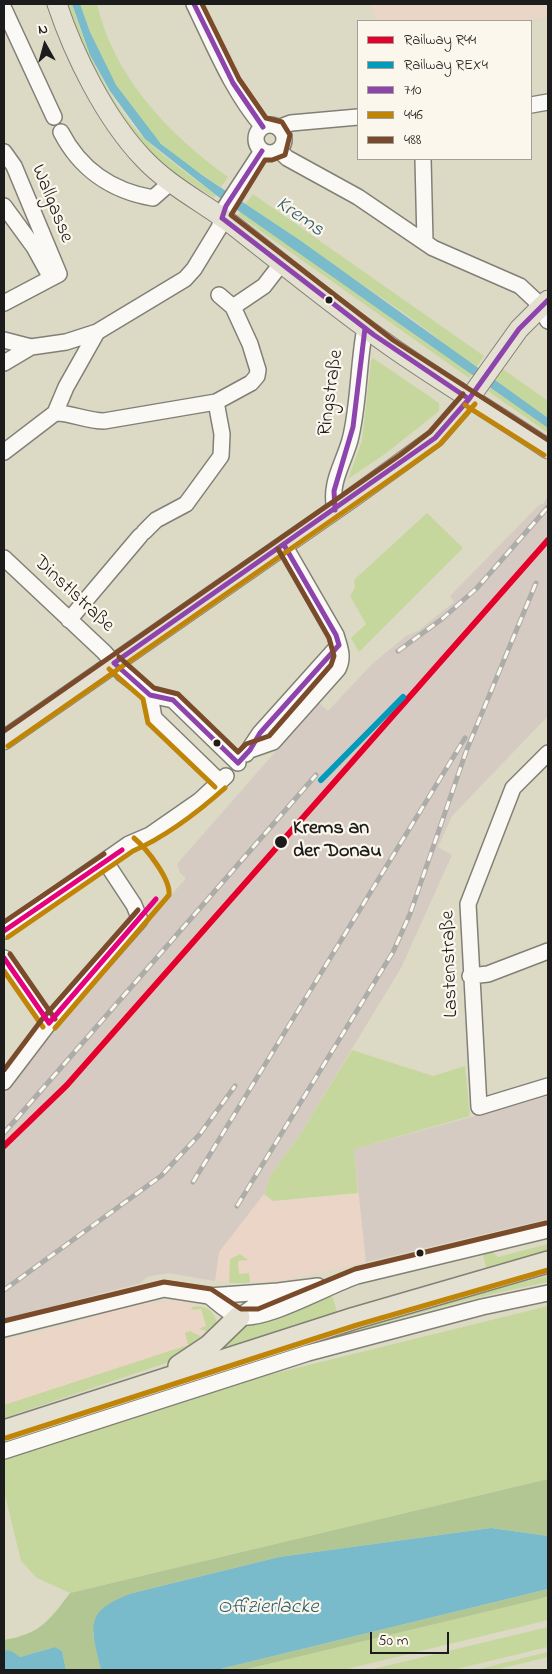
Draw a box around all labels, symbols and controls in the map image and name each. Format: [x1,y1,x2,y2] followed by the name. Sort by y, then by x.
[37,19,49,41] text: N
[20,20,70,70] north arrow
[357,20,532,160] legend
[404,29,476,51] text: Railway R44
[404,54,488,76] text: Railway REX4
[404,79,421,101] text: 710
[404,104,423,126] text: 446
[404,129,421,151] text: 488
[24,161,78,247] street label: Wallgasse
[270,192,328,244] water label: Krems
[324,295,334,305] unlabelled marker
[314,348,350,438] street label: Ringstraße
[28,552,118,638] street label: Dinstlstraße
[212,738,222,748] unlabelled marker
[293,818,382,865] place label: Krems an der Donau
[273,834,289,850] marker: Krems an der Donau
[437,910,465,1018] street label: Lastenstraße
[415,1248,425,1258] unlabelled marker
[217,1596,319,1622] water label: Offizierlacke
[372,1622,451,1654] scale bar
[378,1630,408,1652] text: 50 m

